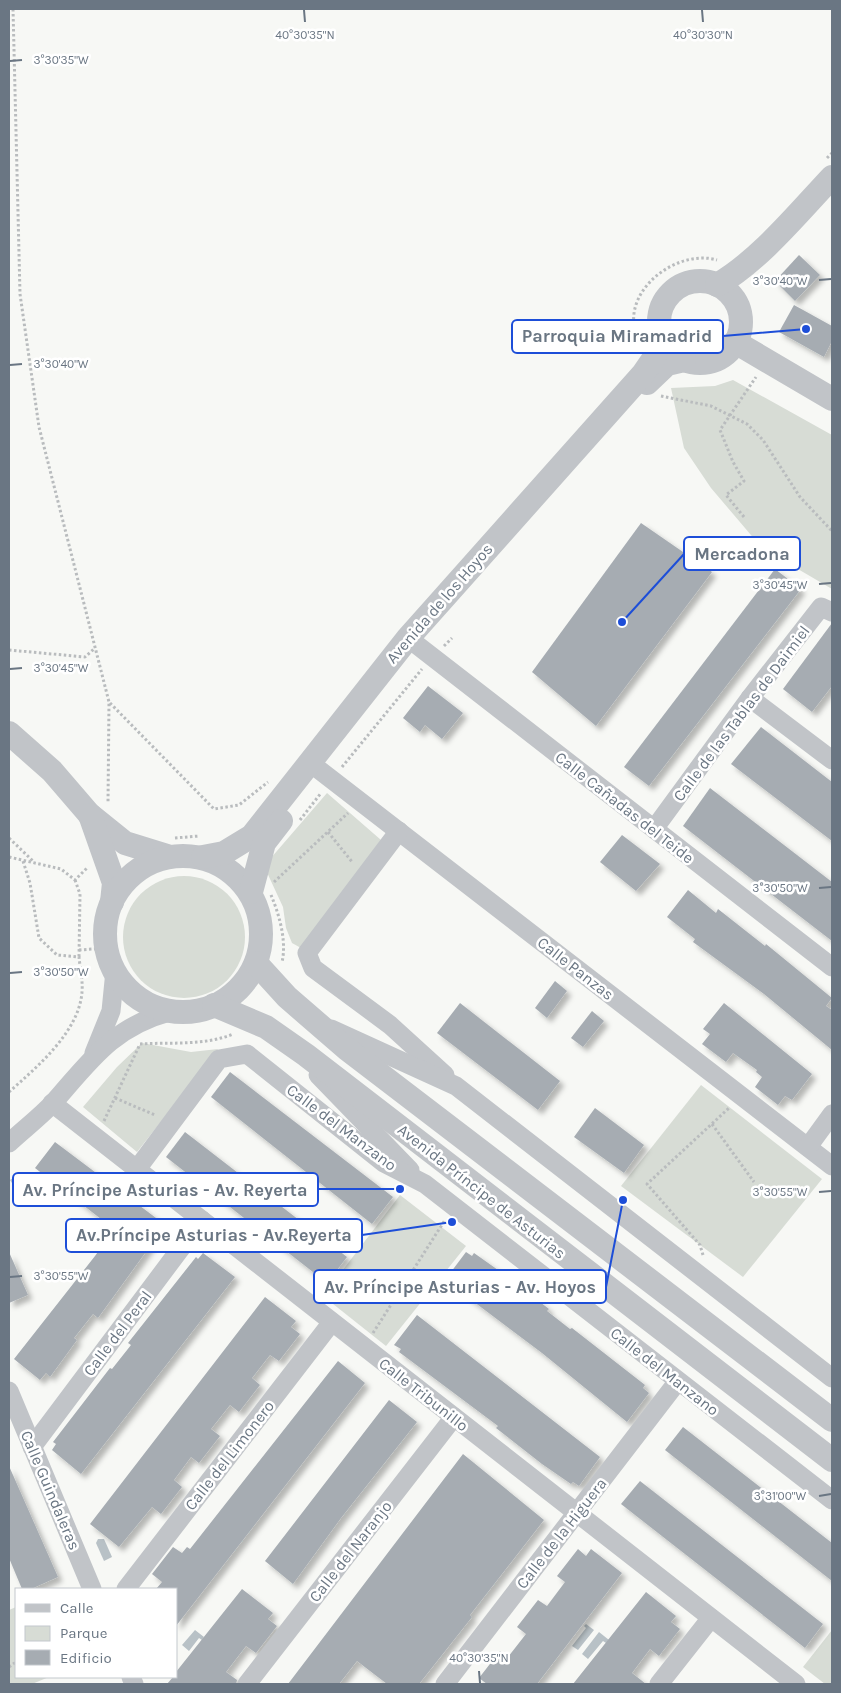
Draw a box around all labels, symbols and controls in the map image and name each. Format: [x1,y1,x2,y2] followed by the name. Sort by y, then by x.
[275,28,335,42] text: 40°30'35"N
[673,28,733,42] text: 40°30'30"N
[33,53,89,67] text: 3°30'35"W
[752,274,808,288] text: 3°30'40"W
[512,320,723,353] callout: Parroquia Miramadrid
[522,325,712,347] text: Parroquia Miramadrid
[33,357,89,371] text: 3°30'40"W
[684,537,800,570] callout: Mercadona
[382,540,497,667] street label: Avenida de los Hoyos
[694,543,790,565] text: Mercadona
[753,578,808,592] text: 3°30'45"W
[669,622,814,805] street label: Calle de las Tablas de Daimiel
[34,661,89,675] text: 3°30'45"W
[552,747,698,867] street label: Calle Cañadas del Teide
[752,881,808,895] text: 3°30'50"W
[534,933,618,1004] street label: Calle Panzas
[33,965,89,979] text: 3°30'50"W
[283,1080,400,1175] street label: Calle del Manzano
[394,1120,569,1263] street label: Avenida Príncipe de Asturias
[13,1173,318,1206] callout: Av. Príncipe Asturias - Av. Reyerta
[23,1179,307,1201] text: Av. Príncipe Asturias - Av. Reyerta
[753,1185,808,1199] text: 3°30'55"W
[66,1219,362,1252] callout: Av.Príncipe Asturias - Av.Reyerta
[76,1224,352,1246] text: Av.Príncipe Asturias - Av.Reyerta
[34,1269,89,1283] text: 3°30'55"W
[314,1270,606,1303] callout: Av. Príncipe Asturias - Av. Hoyos
[324,1276,596,1298] text: Av. Príncipe Asturias - Av. Hoyos
[79,1287,156,1380] street label: Calle del Peral
[607,1323,723,1420] street label: Calle del Manzano
[375,1354,472,1435] street label: Calle Tribunillo
[181,1397,278,1514] street label: Calle del Limonero
[17,1428,84,1553] street label: Calle Guindaleras
[512,1474,610,1592] street label: Calle de la Higuera
[754,1489,807,1503] text: 3°31'00"W
[305,1497,396,1606] street label: Calle del Naranjo
[15,1588,178,1678] legend
[60,1599,94,1617] text: Calle
[60,1624,108,1642] text: Parque
[60,1649,112,1667] text: Edificio
[449,1651,509,1665] text: 40°30'35"N

